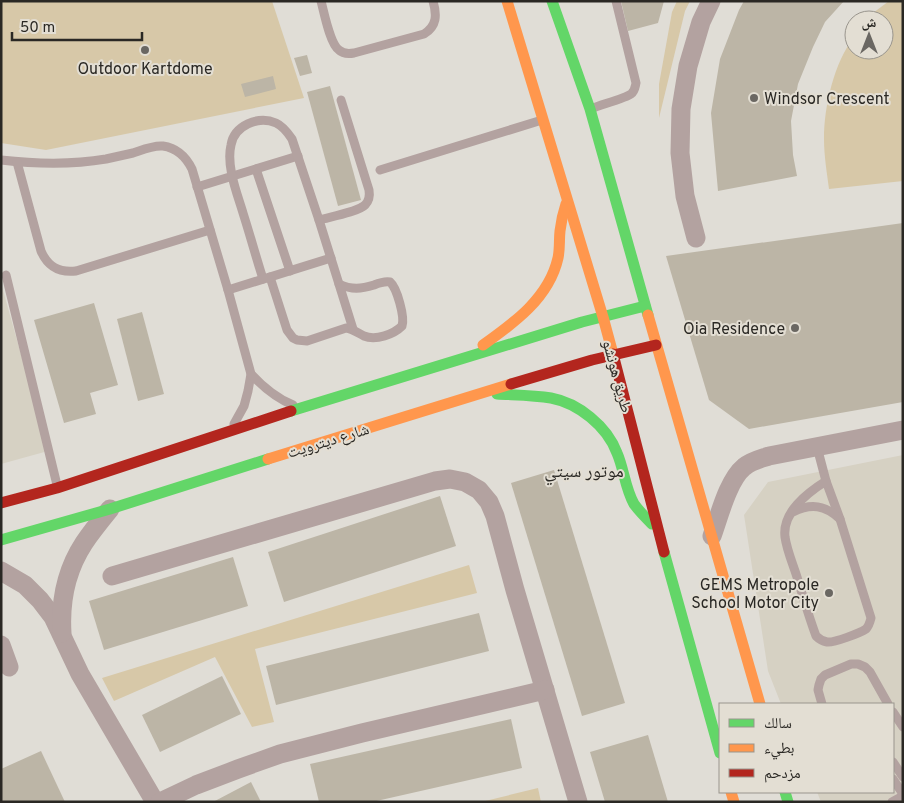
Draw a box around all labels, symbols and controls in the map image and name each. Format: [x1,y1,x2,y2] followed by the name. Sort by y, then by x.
[12,10,142,42] scale bar
[844,10,894,60] north arrow
[862,15,877,32] text: ش
[20,19,55,38] text: 50 m
[139,44,151,56] marker: Outdoor Kartdome
[77,60,213,80] place label: Outdoor Kartdome
[764,90,890,110] place label: Windsor Crescent
[748,92,760,104] marker: Windsor Crescent
[683,320,785,340] place label: Oia Residence
[789,322,801,334] marker: Oia Residence
[597,338,635,415] street label: طريق هونشو
[285,420,372,464] street label: شارع ديترويت
[544,461,624,486] district label: موتور سيتي
[691,576,819,614] place label: GEMS Metropole School Motor City
[823,587,835,599] marker: GEMS Metropole School Motor City
[719,703,894,793] legend
[764,715,792,734] text: سالك
[764,740,794,760] text: بطيء
[764,765,801,784] text: مزدحم

